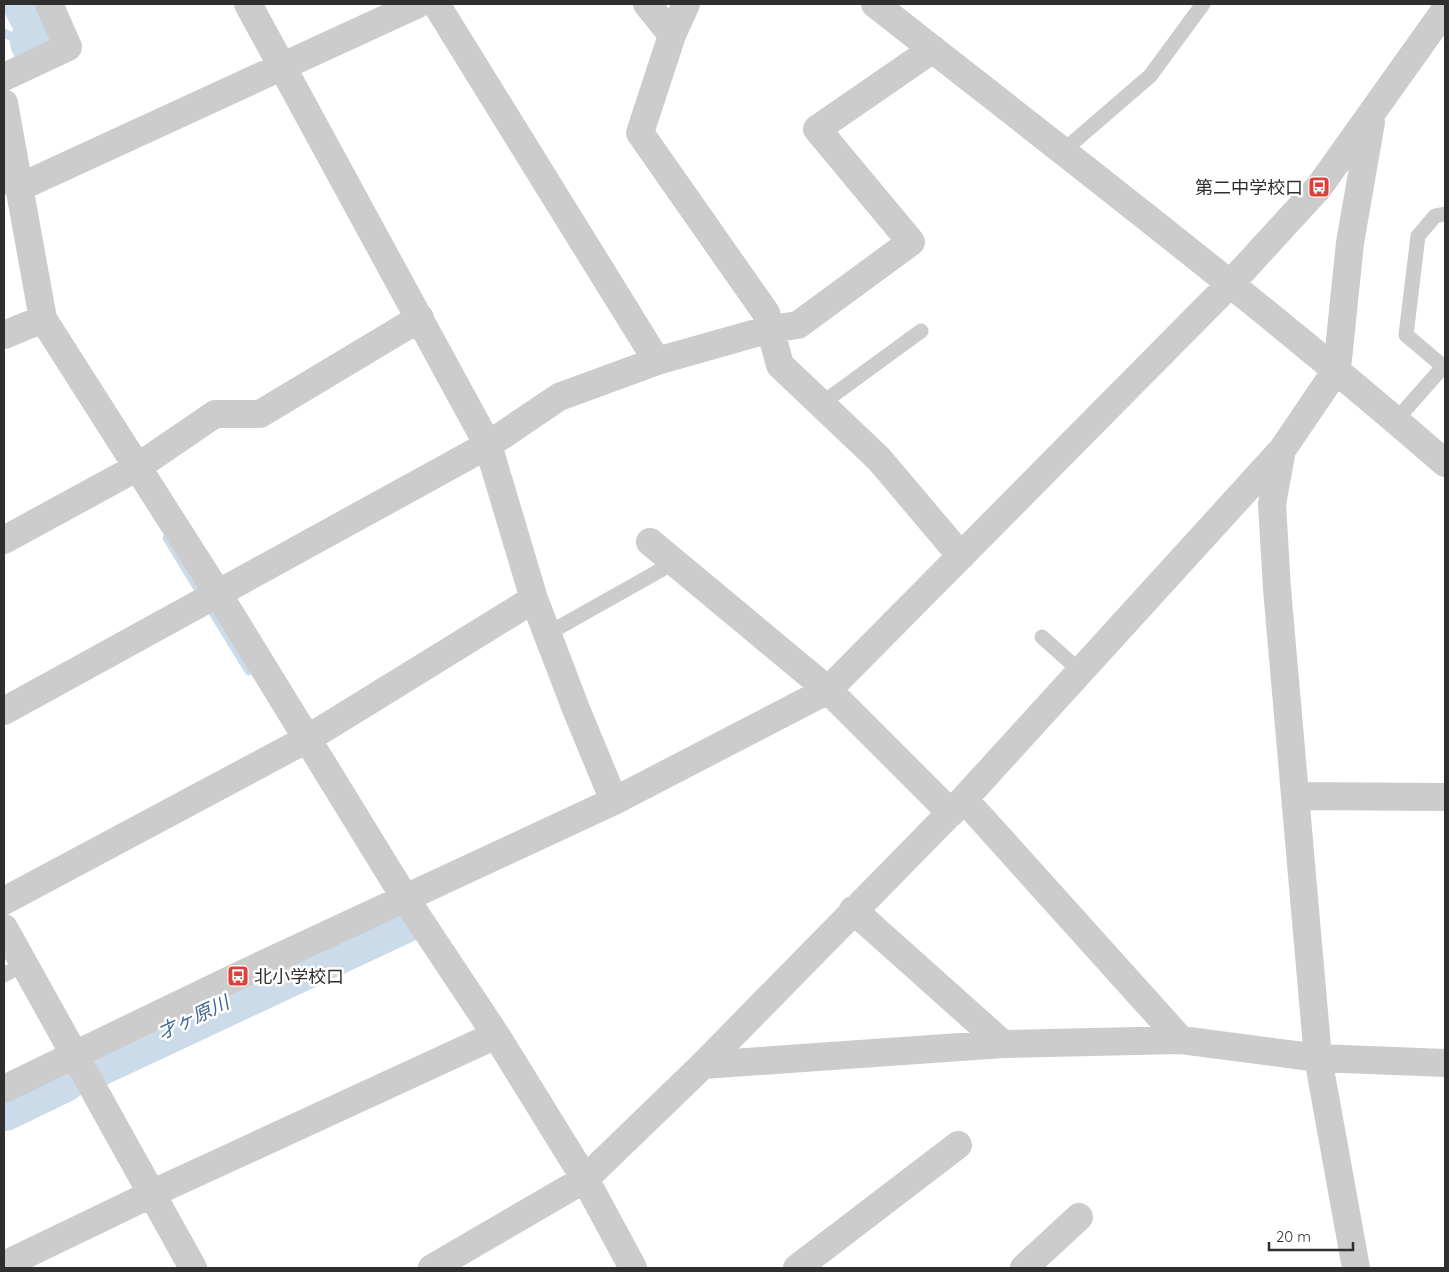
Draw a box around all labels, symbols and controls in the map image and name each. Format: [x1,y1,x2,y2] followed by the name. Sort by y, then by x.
[1307,175,1331,199] bus stop icon: 第二中学校口
[1195,176,1303,199] place label: 第二中学校口
[226,964,250,988] bus stop icon: 北小学校口
[254,965,344,988] place label: 北小学校口
[153,989,234,1044] water label: 才ヶ原川
[1269,1220,1353,1252] scale bar
[1276,1227,1311,1246] text: 20 m

